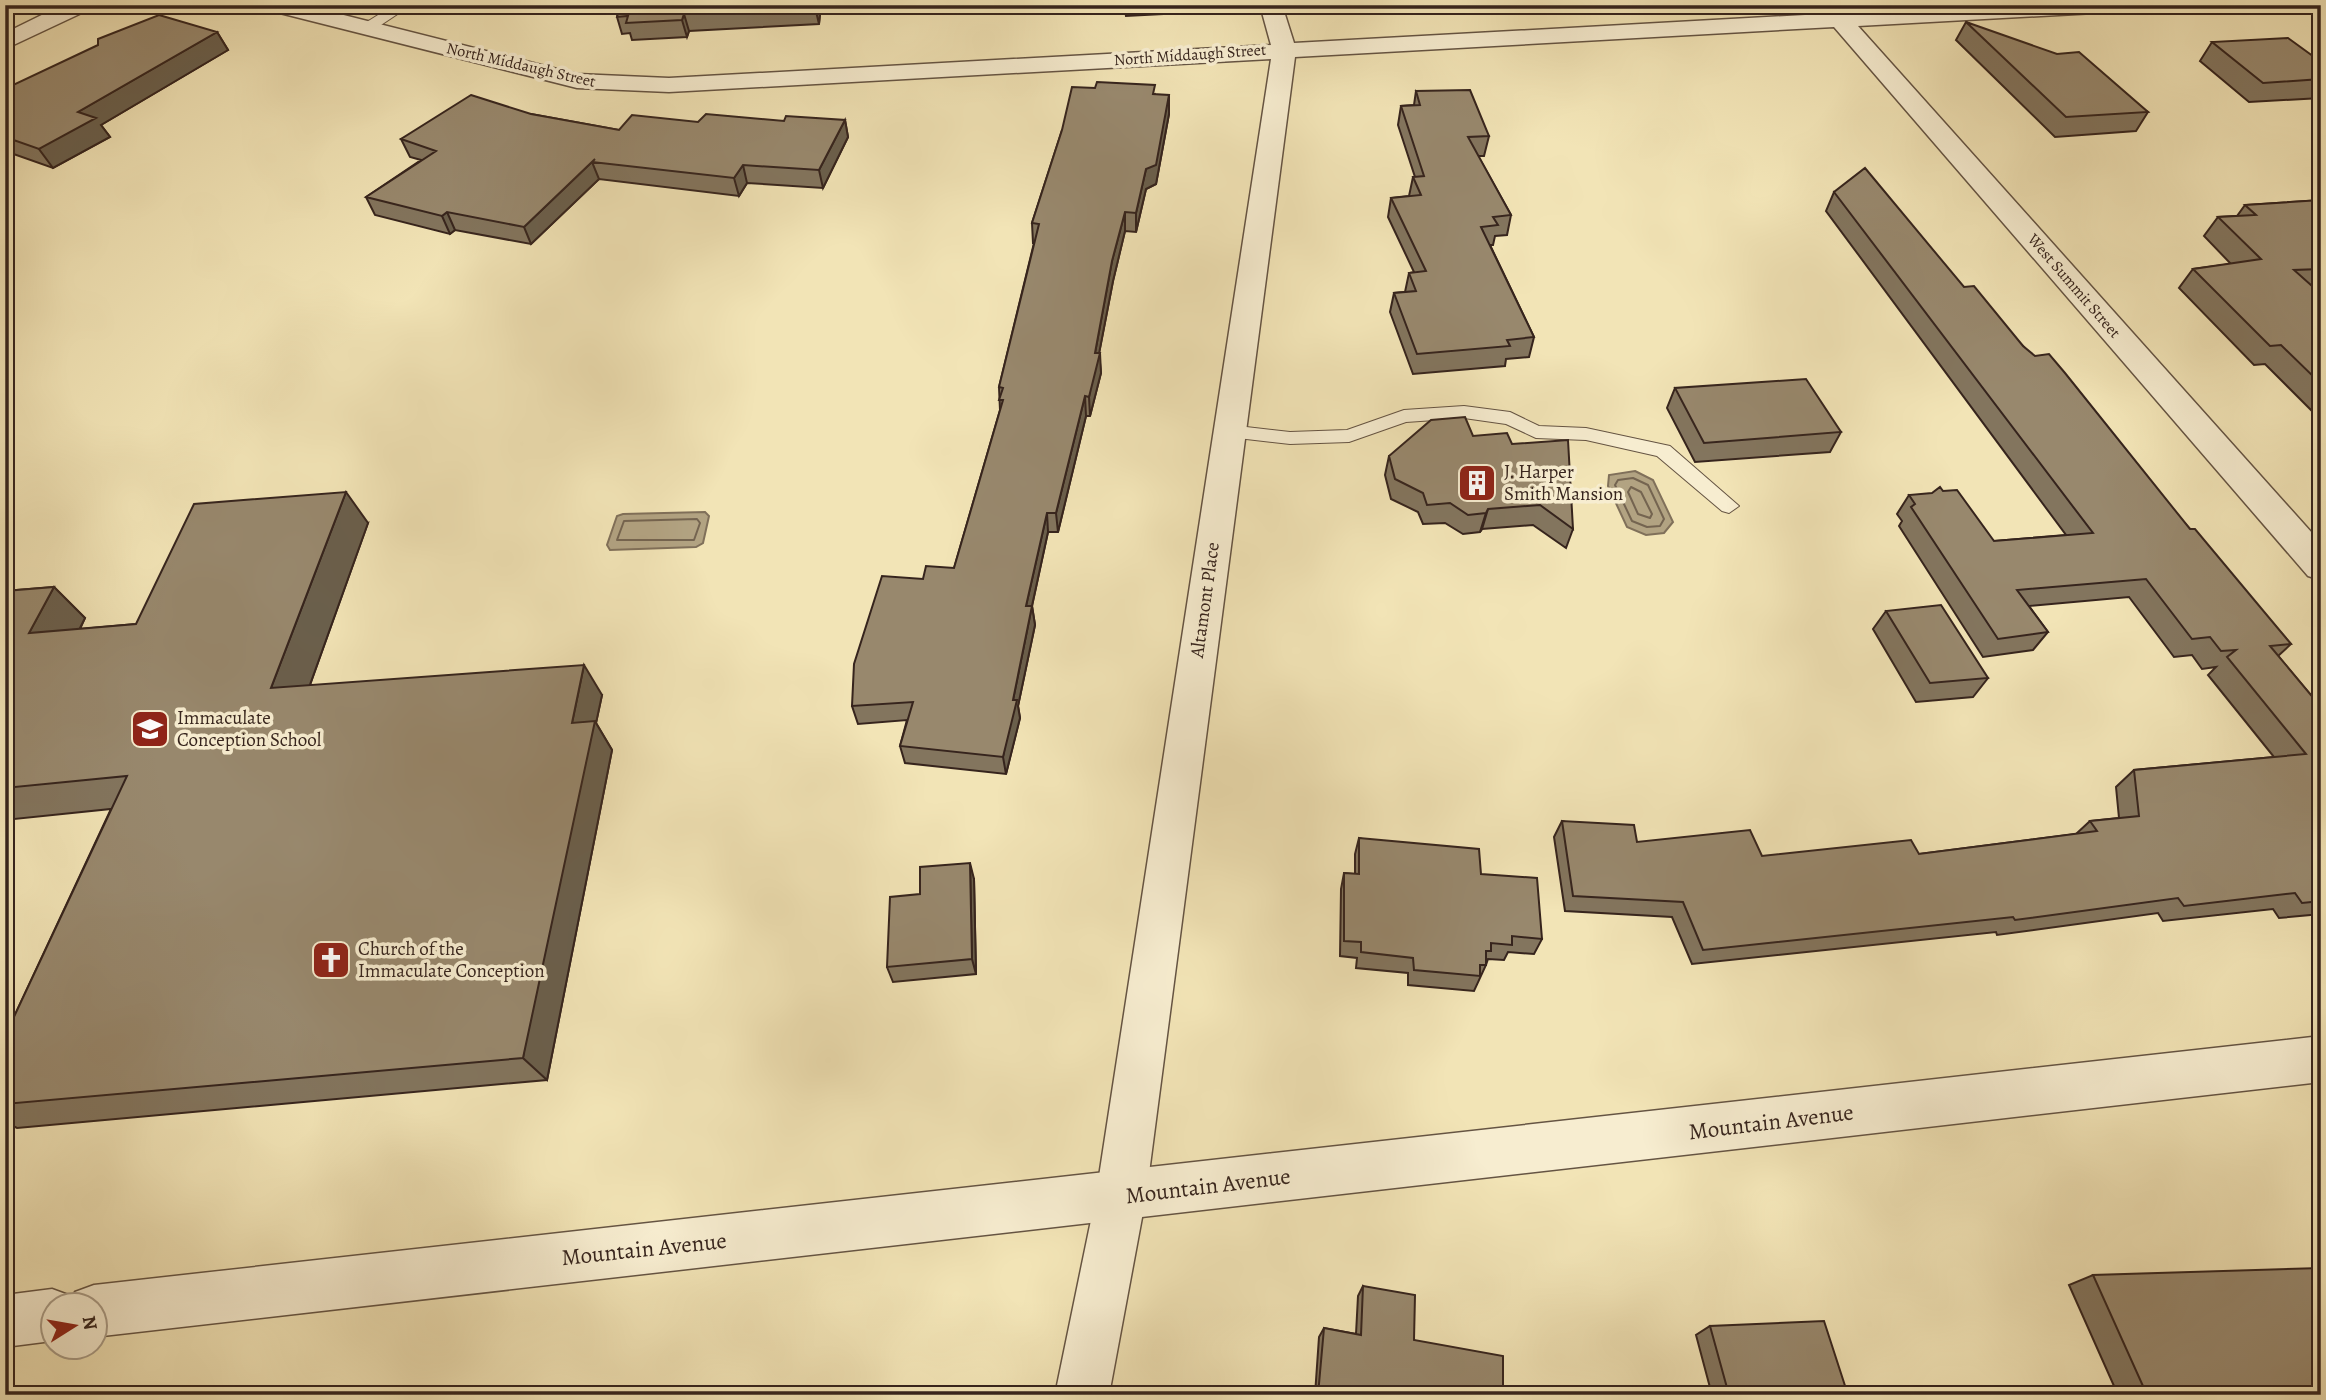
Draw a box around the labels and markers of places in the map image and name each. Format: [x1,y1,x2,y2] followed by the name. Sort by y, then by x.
[1504,459,1623,507] place label: J. Harper Smith Mansion
[1456,462,1498,504] building icon: J. Harper Smith Mansion
[177,705,322,753] place label: Immaculate Conception School
[129,708,171,750] school or university icon: Immaculate Conception School
[358,936,545,984] place label: Church of the Immaculate Conception
[310,939,352,981] church icon: Church of the Immaculate Conception

